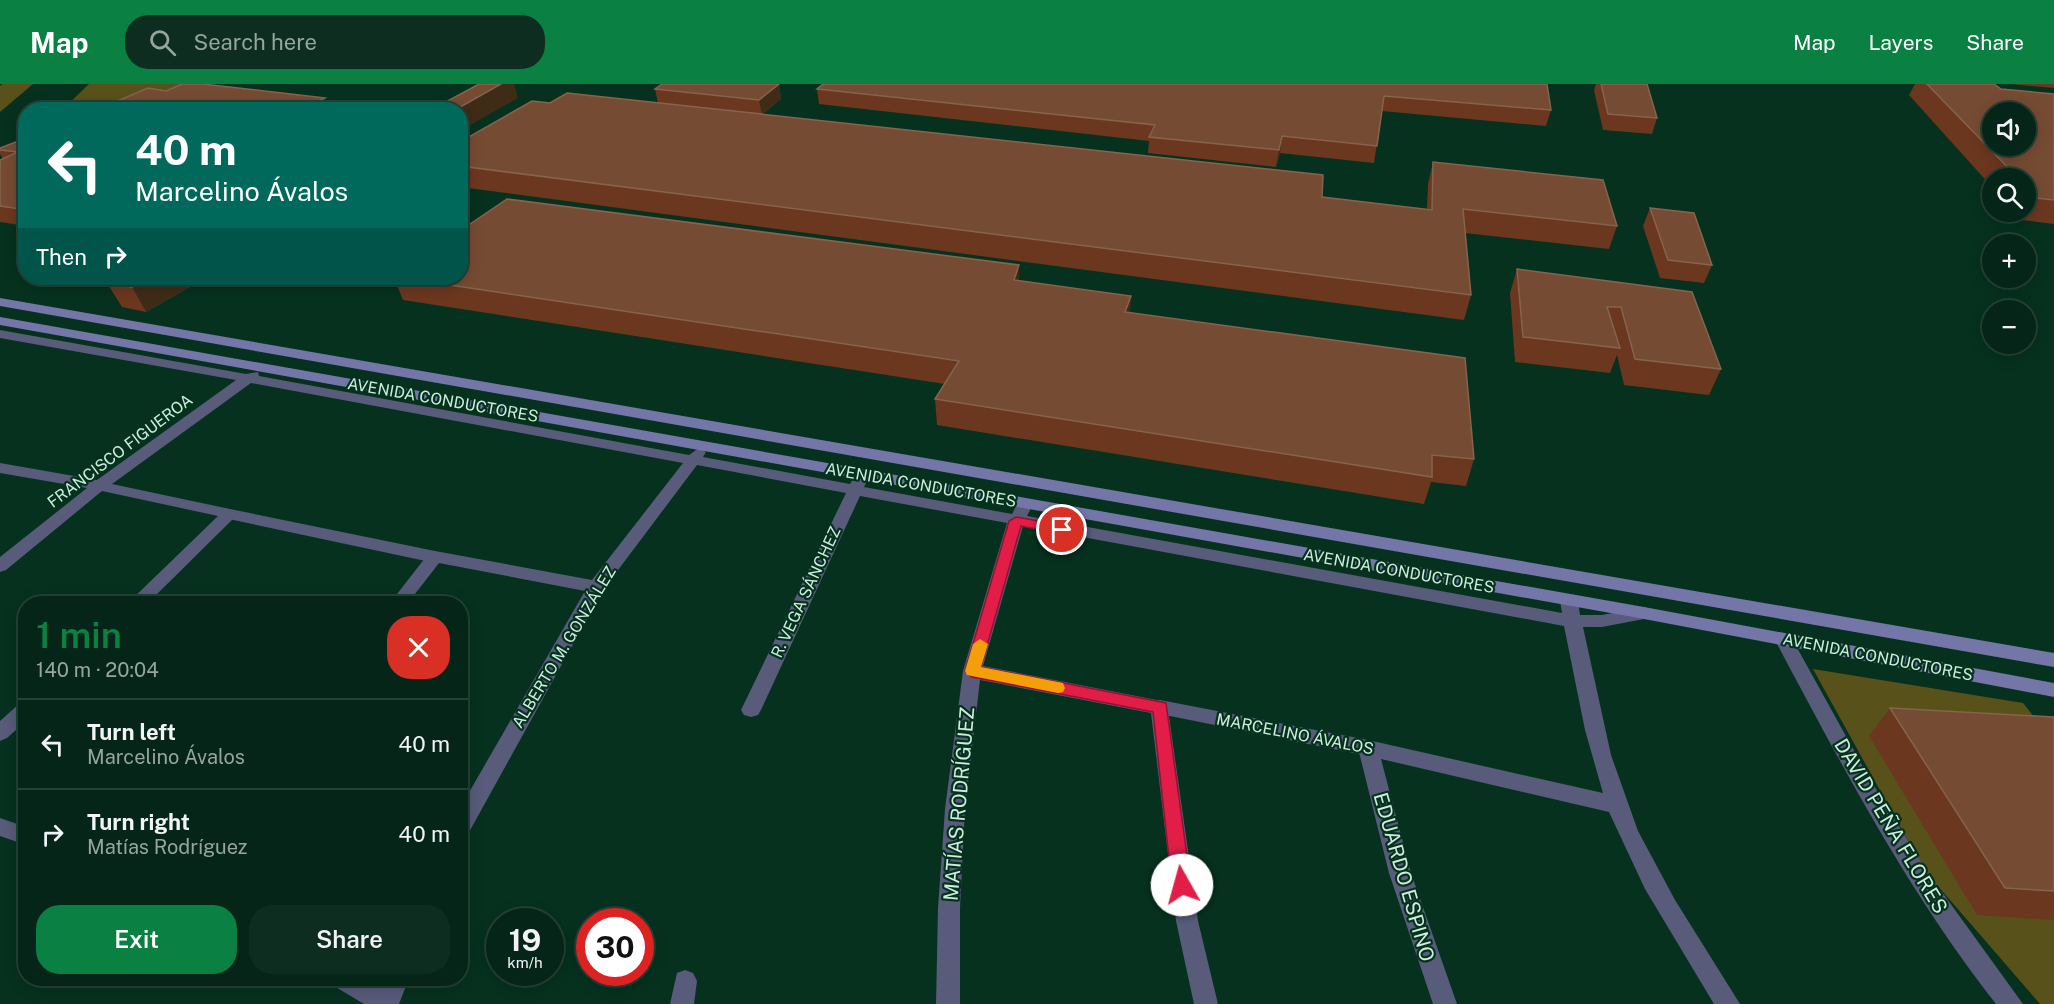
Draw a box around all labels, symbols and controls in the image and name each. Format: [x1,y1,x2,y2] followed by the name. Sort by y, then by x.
[125,15,545,69] search box
[30,26,89,59] text: Map
[146,26,179,59] icon: search
[194,29,317,55] text: Search here
[1793,30,1836,55] text: Map
[1869,30,1933,55] text: Layers
[1966,30,2024,55] text: Share
[1982,102,2036,354] map controls
[1982,102,2036,156] button: sound
[135,125,237,174] text: 40 m
[36,126,114,204] icon: left
[1982,168,2036,222] button: search
[135,175,348,207] text: Marcelino Ávalos
[1982,234,2036,288] button: +
[99,240,132,273] icon: right
[36,244,87,270] text: Then
[1982,300,2036,354] button: −
[346,374,540,426] street label: AVENIDA CONDUCTORES
[44,390,196,512] street label: FRANCISCO FIGUEROA
[824,459,1018,511] street label: AVENIDA CONDUCTORES
[1036,504,1087,555] pin
[1045,513,1078,546] icon: arrive
[766,523,845,661] street label: R. VEGA SÁNCHEZ
[1302,545,1496,597] street label: AVENIDA CONDUCTORES
[507,562,620,731] street label: ALBERTO M. GONZÁLEZ
[36,614,122,656] text: 1 min
[387,616,450,679] button: close
[1781,629,1975,685] street label: AVENIDA CONDUCTORES
[36,658,159,682] text: 140 m · 20:04
[938,706,979,902] street label: MATÍAS RODRÍGUEZ
[1215,708,1375,759] street label: MARCELINO ÁVALOS
[87,719,176,745] text: Turn left
[36,728,69,761] icon: left
[398,731,450,757] text: 40 m
[1829,734,1954,918] street label: DAVID PEÑA FLORES
[87,745,245,769] text: Marcelino Ávalos
[1368,790,1440,964] street label: EDUARDO ESPINO
[87,809,190,835] text: Turn right
[36,818,69,851] icon: right
[398,821,450,847] text: 40 m
[87,835,247,859] text: Matías Rodríguez
[1150,853,1214,917] position arrow
[36,905,237,974] button: Exit
[249,905,450,974] button: Share
[576,908,654,986] speed limit sign: 30
[509,922,541,958] text: 19
[507,954,543,971] text: km/h

